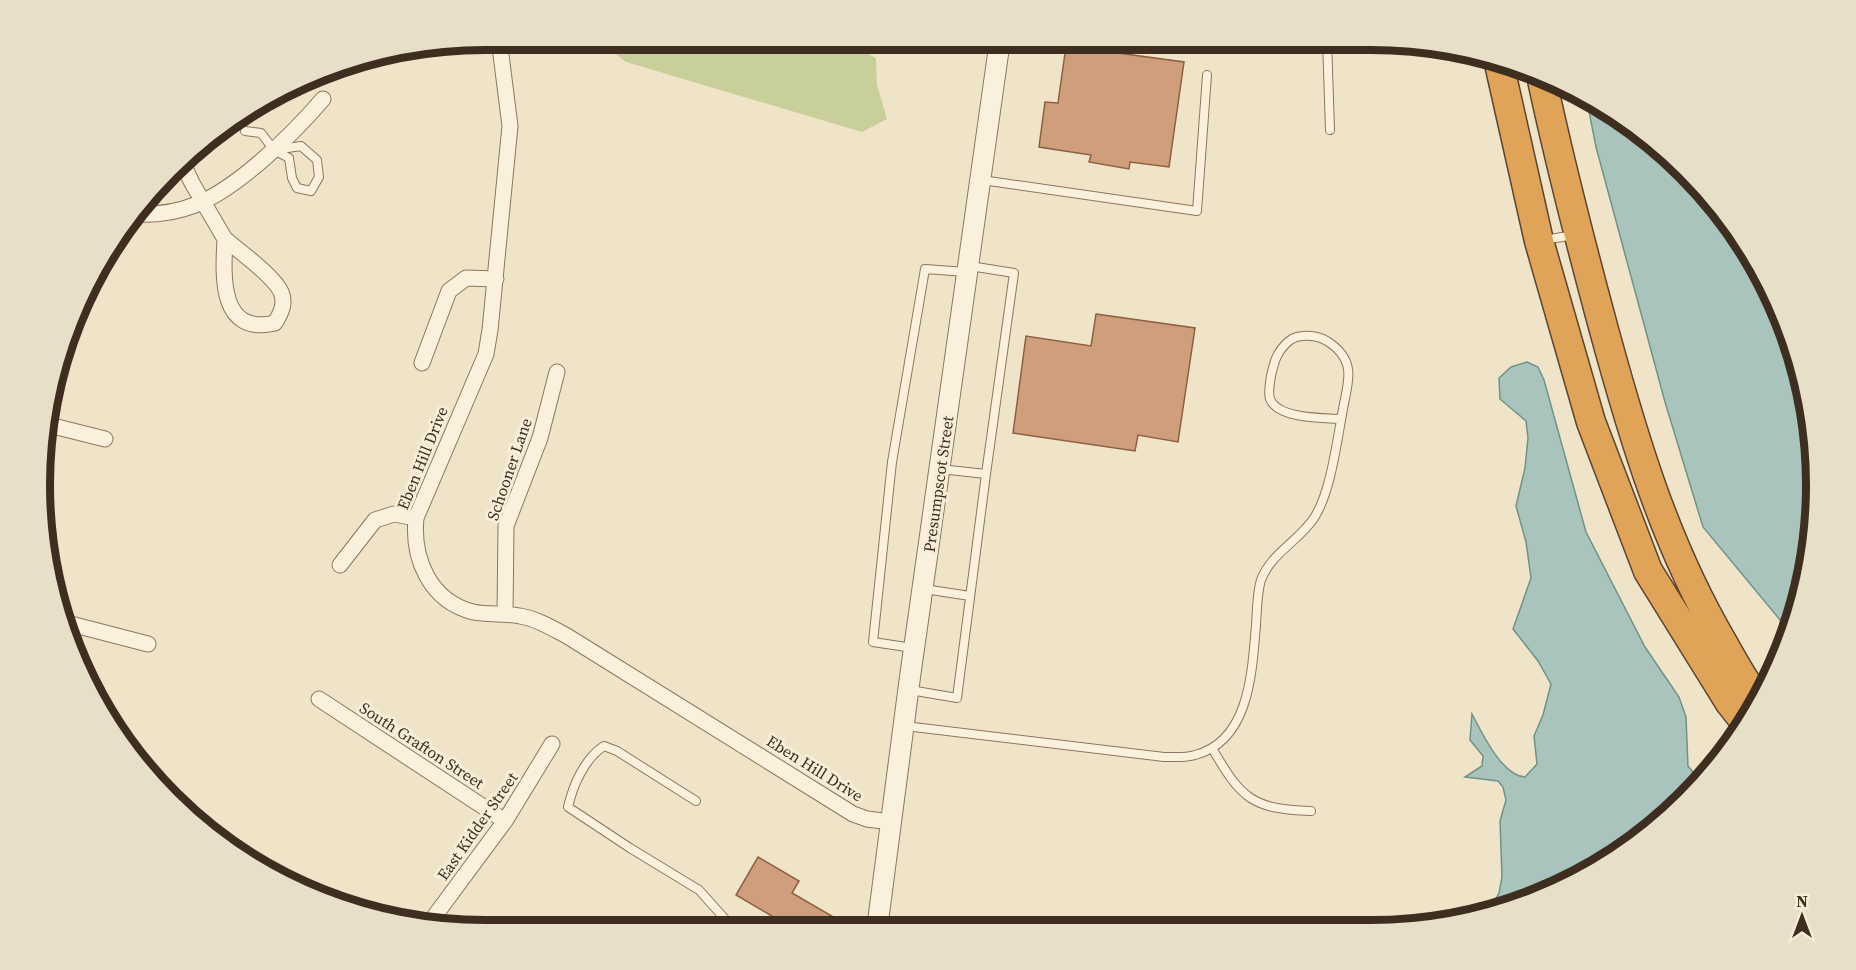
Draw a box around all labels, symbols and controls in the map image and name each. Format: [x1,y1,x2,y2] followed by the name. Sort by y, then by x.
[391,403,453,513] street label: Eben Hill Drive
[918,414,959,554] street label: Presumpscot Street
[481,415,537,523] street label: Schooner Lane
[356,697,489,794] street label: South Grafton Street
[763,730,867,806] street label: Eben Hill Drive
[431,767,523,884] street label: East Kidder Street
[1772,886,1832,946] north arrow
[1796,890,1808,912] text: N

